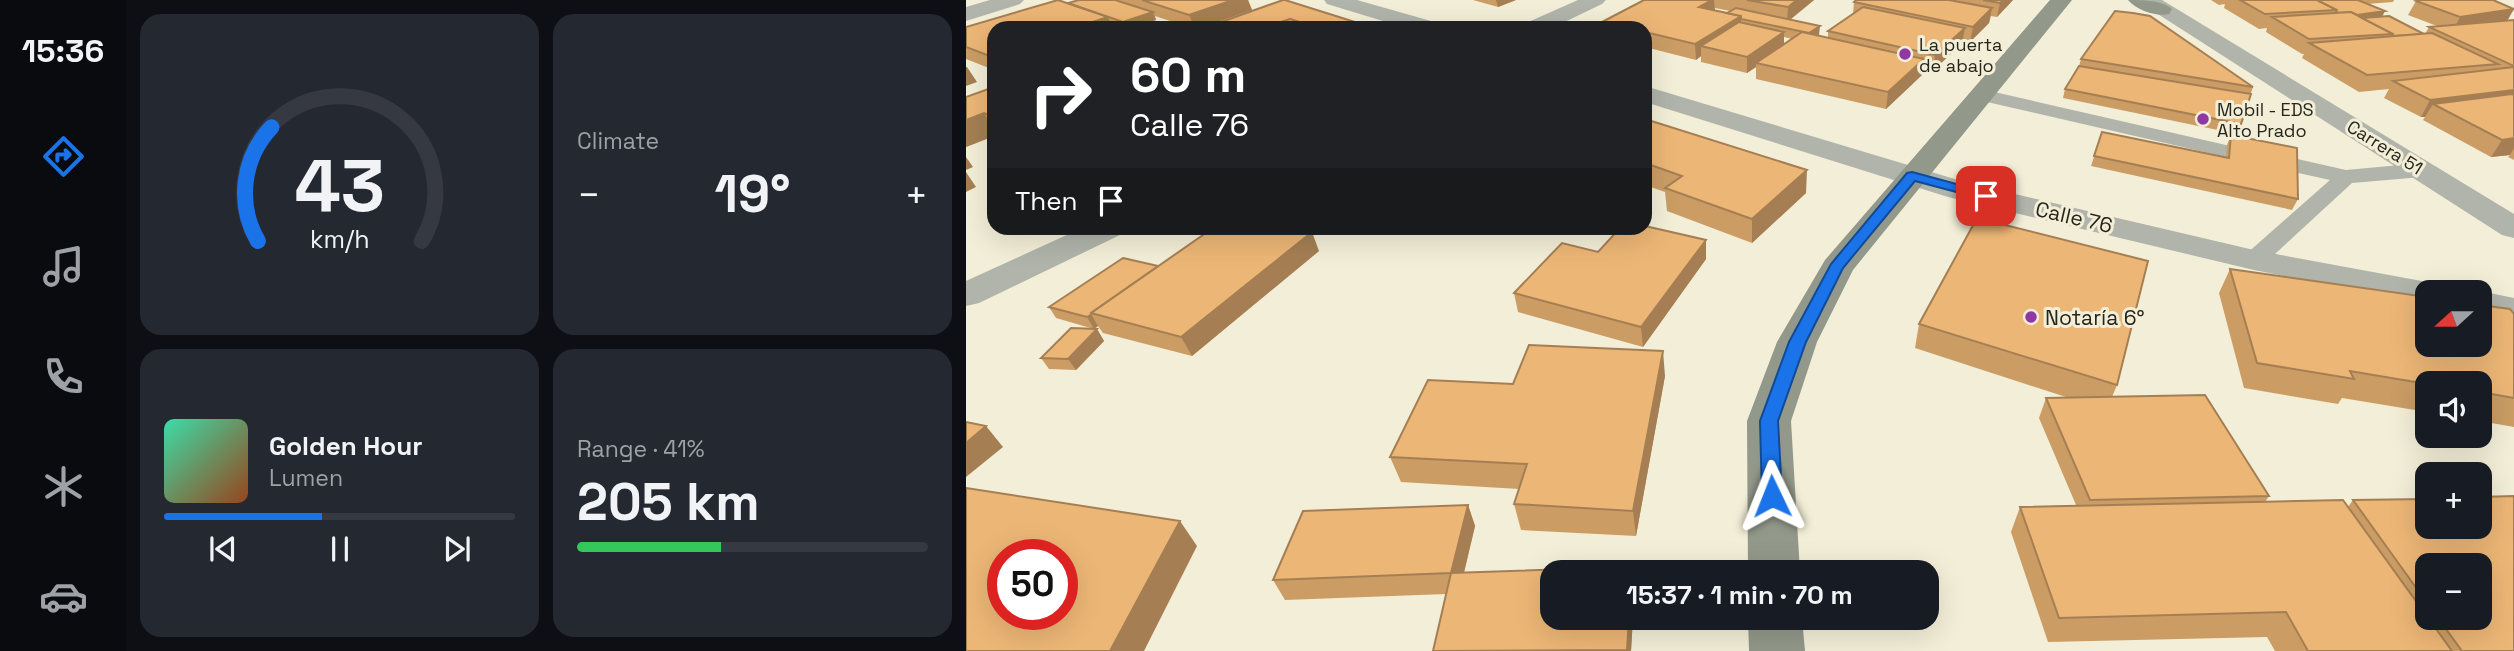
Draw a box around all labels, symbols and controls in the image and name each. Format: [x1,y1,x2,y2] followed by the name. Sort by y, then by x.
[22,31,104,71] text: 15:36
[1919,33,2002,77] place label: La puerta de abajo
[1130,44,1246,106] text: 60 m
[1897,46,1913,62] marker: La puerta de abajo
[1015,49,1106,140] icon: right
[2217,98,2314,142] place label: Mobil - EDS Alto Prado
[1130,105,1249,145] text: Calle 76
[2195,111,2211,127] marker: Mobil - EDS Alto Prado
[2343,115,2427,179] street label: Carrera 51
[577,126,659,156] text: Climate
[39,132,88,181] icon: directions
[294,139,385,232] text: 43
[714,161,791,227] text: 19°
[1956,166,2016,226] pin
[577,171,601,219] text: −
[904,171,928,219] text: +
[1967,177,2005,215] icon: arrive
[1092,182,1130,220] icon: arrive
[1015,184,1078,218] text: Then
[2033,195,2115,239] street label: Calle 76
[310,222,369,254] text: km/h
[39,242,88,291] icon: music
[2415,280,2492,357] north arrow
[2415,280,2492,630] map controls
[2045,304,2145,331] place label: Notaría 6°
[2023,309,2039,325] marker: Notaría 6°
[39,352,88,401] icon: phone
[2415,371,2492,448] button: sound
[269,429,423,463] text: Golden Hour
[577,434,705,464] text: Range · 41%
[1735,459,1809,533] position arrow
[39,462,88,511] icon: climate
[2415,462,2492,539] button: +
[269,463,343,493] text: Lumen
[577,469,760,535] text: 205 km
[204,530,242,568] icon: previous
[321,530,359,568] icon: pause
[438,530,476,568] icon: next
[987,539,1078,630] speed limit sign: 50
[2415,553,2492,630] button: −
[39,572,88,621] icon: car
[1626,578,1853,612] text: 15:37 · 1 min · 70 m

